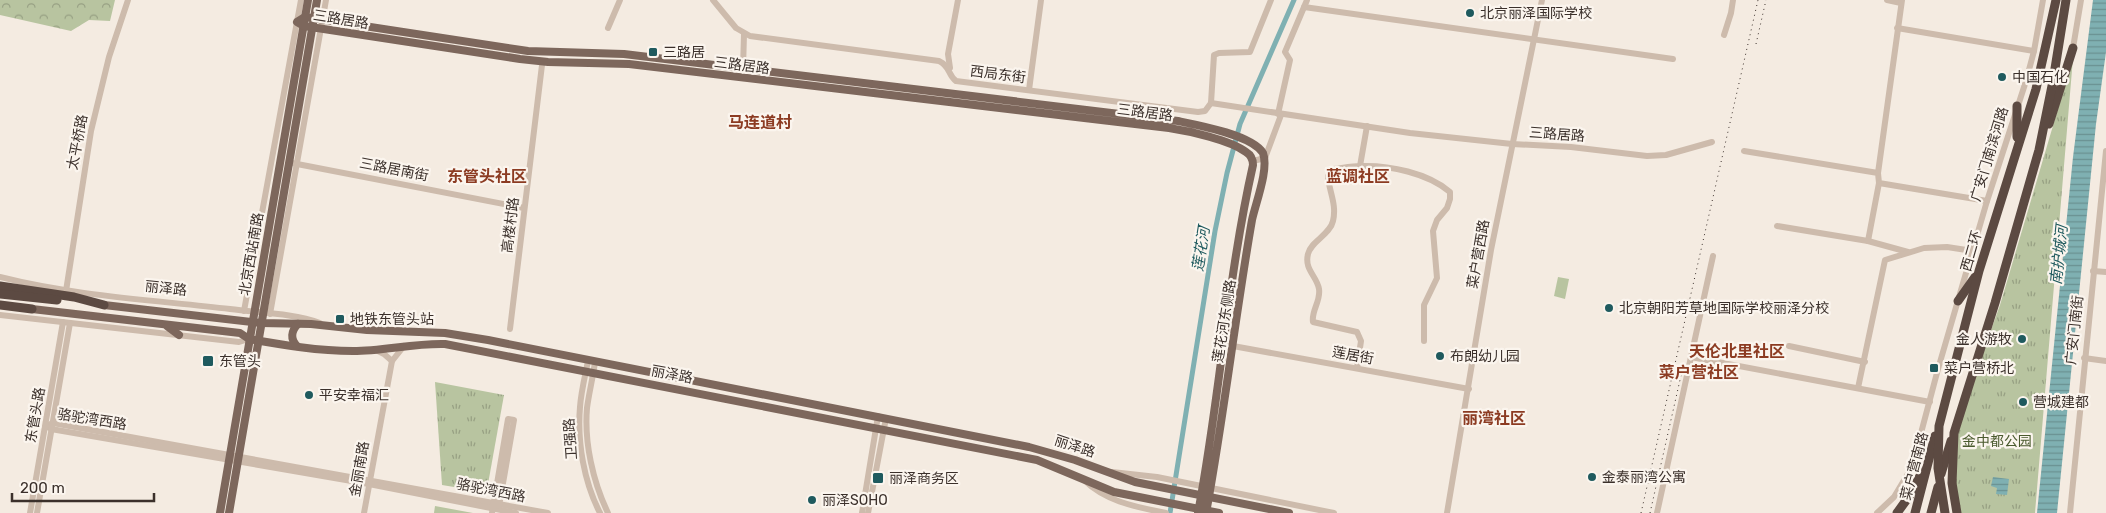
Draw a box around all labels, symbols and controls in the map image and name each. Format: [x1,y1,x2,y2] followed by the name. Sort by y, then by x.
[1480,5,1592,22] place label: 北京丽泽国际学校
[312,7,370,32] street label: 三路居路
[1464,7,1476,19] marker: 北京丽泽国际学校
[663,44,705,61] place label: 三路居
[647,46,659,58] marker: 三路居
[713,54,771,77] street label: 三路居路
[969,63,1027,86] street label: 西局东街
[2012,69,2068,86] place label: 中国石化
[1996,71,2008,83] marker: 中国石化
[1116,101,1174,124] street label: 三路居路
[1967,105,2012,203] street label: 广安门南滨河路
[64,113,91,171] street label: 太平桥路
[728,113,792,132] district label: 马连道村
[1528,124,1585,145] street label: 三路居路
[358,154,430,185] street label: 三路居南街
[447,167,527,186] district label: 东管头社区
[1326,167,1390,186] district label: 蓝调社区
[499,196,522,254] street label: 高楼村路
[236,211,267,297] street label: 北京西站南路
[1464,218,1493,290] street label: 菜户营西路
[2047,221,2071,286] water label: 南护城河
[1189,222,1214,273] water label: 莲花河
[1958,229,1985,274] street label: 西二环
[144,278,188,299] street label: 丽泽路
[1210,278,1239,364] street label: 莲花河东侧路
[2062,294,2087,366] street label: 广安门南街
[1619,300,1829,317] place label: 北京朝阳芳草地国际学校丽泽分校
[1603,302,1615,314] marker: 北京朝阳芳草地国际学校丽泽分校
[350,311,434,328] place label: 地铁东管头站
[334,313,346,325] marker: 地铁东管头站
[1956,331,2012,348] place label: 金人游牧
[2016,333,2028,345] marker: 金人游牧
[1689,342,1785,361] district label: 天伦北里社区
[1331,343,1375,368] street label: 莲居街
[1450,348,1520,365] place label: 布朗幼儿园
[1434,350,1446,362] marker: 布朗幼儿园
[219,353,261,370] place label: 东管头
[201,354,215,368] marker: 东管头
[1944,360,2014,377] place label: 菜户营桥北
[650,362,694,387] street label: 丽泽路
[1928,362,1940,374] marker: 菜户营桥北
[1659,363,1739,382] district label: 菜户营社区
[22,386,49,444] street label: 东管头路
[319,387,389,404] place label: 平安幸福汇
[303,389,315,401] marker: 平安幸福汇
[2033,394,2089,411] place label: 营城建都
[2017,396,2029,408] marker: 营城建都
[56,406,128,433] street label: 骆驼湾西路
[1462,409,1526,428] district label: 丽湾社区
[561,417,580,461] street label: 卫强路
[1897,430,1932,502] street label: 菜户营南路
[1052,432,1097,461] street label: 丽泽路
[1962,433,2032,450] park label: 金中都公园
[346,440,373,498] street label: 金丽南路
[1602,469,1686,486] place label: 金泰丽湾公寓
[12,470,155,502] scale bar
[889,470,959,487] place label: 丽泽商务区
[871,471,885,485] marker: 丽泽商务区
[1586,471,1598,483] marker: 金泰丽湾公寓
[455,475,527,506] street label: 骆驼湾西路
[20,479,65,497] text: 200 m
[822,492,888,509] place label: 丽泽SOHO
[806,494,818,506] marker: 丽泽SOHO

